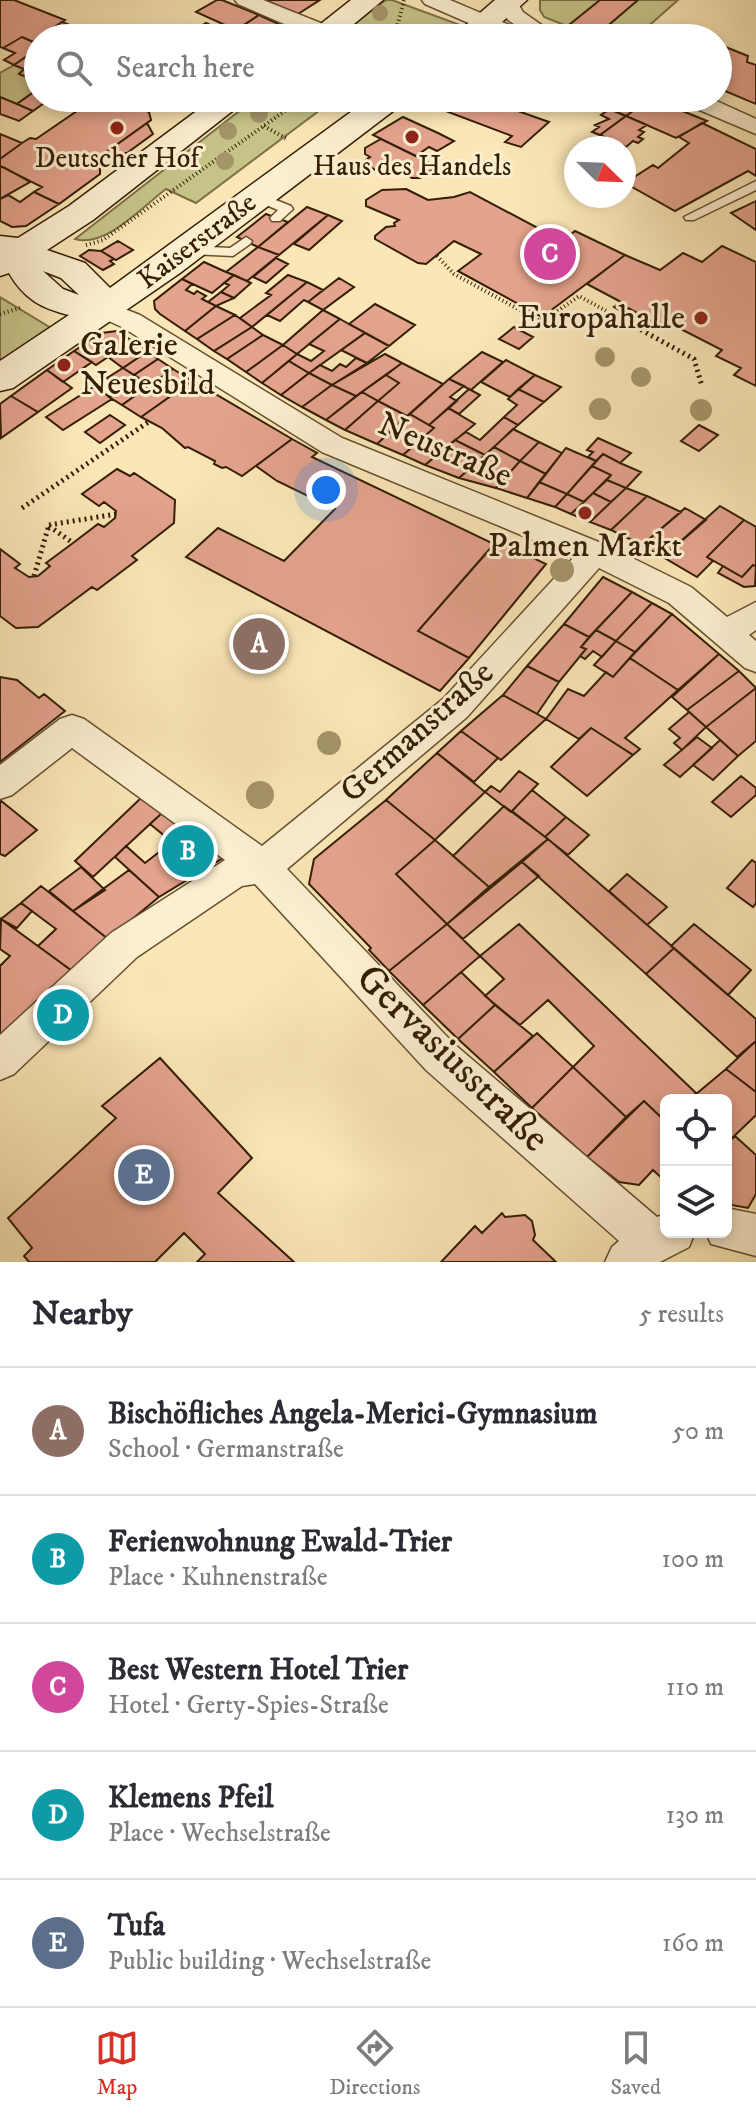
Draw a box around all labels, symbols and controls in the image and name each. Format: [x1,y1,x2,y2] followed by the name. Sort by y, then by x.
[24,24,732,112] search box
[52,46,96,90] icon: search
[116,50,255,87] text: Search here
[108,119,126,137] marker: Deutscher Hof
[403,128,421,146] marker: Haus des Handels
[564,136,636,208] north arrow
[35,141,203,176] place label: Deutscher Hof
[313,149,511,184] place label: Haus des Handels
[131,185,263,297] street label: Kaiserstraße
[524,224,576,284] pin: C
[517,297,685,339] place label: Europahalle
[692,309,710,327] marker: Europahalle
[80,324,215,405] place label: Galerie Neuesbild
[55,356,73,374] marker: Galerie Neuesbild
[372,403,518,497] street label: Neustraße
[306,470,346,510] your location
[576,504,594,522] marker: Palmen Markt
[488,525,682,567] place label: Palmen Markt
[233,614,285,674] pin: A
[332,652,502,812] street label: Germanstraße
[162,821,214,881] pin: B
[345,954,559,1164] street label: Gervasiusstraße
[37,985,89,1045] pin: D
[660,1094,732,1238] map controls
[660,1094,732,1166] button: locate
[118,1145,170,1205] pin: E
[660,1166,732,1238] button: layers
[32,1293,133,1335] text: Nearby
[639,1298,724,1331] text: 5 results
[108,1396,598,1433] text: Bischöfliches Angela-Merici-Gymnasium
[50,1415,66,1448] text: A
[672,1415,724,1448] text: 50 m
[108,1433,344,1466] text: School · Germanstraße
[108,1524,452,1561] text: Ferienwohnung Ewald-Trier
[50,1543,66,1576] text: B
[661,1543,724,1576] text: 100 m
[108,1561,327,1594] text: Place · Kuhnenstraße
[108,1652,408,1689] text: Best Western Hotel Trier
[49,1671,67,1704] text: C
[666,1671,724,1704] text: 110 m
[108,1689,389,1722] text: Hotel · Gerty-Spies-Straße
[108,1780,273,1817] text: Klemens Pfeil
[48,1799,68,1832] text: D
[666,1799,724,1832] text: 130 m
[108,1817,331,1850] text: Place · Wechselstraße
[108,1908,165,1945] text: Tufa
[49,1927,67,1960] text: E
[662,1927,724,1960] text: 160 m
[108,1945,431,1978] text: Public building · Wechselstraße
[95,2026,139,2101] tab: Map
[329,2026,420,2101] tab: Directions
[610,2026,661,2101] tab: Saved

